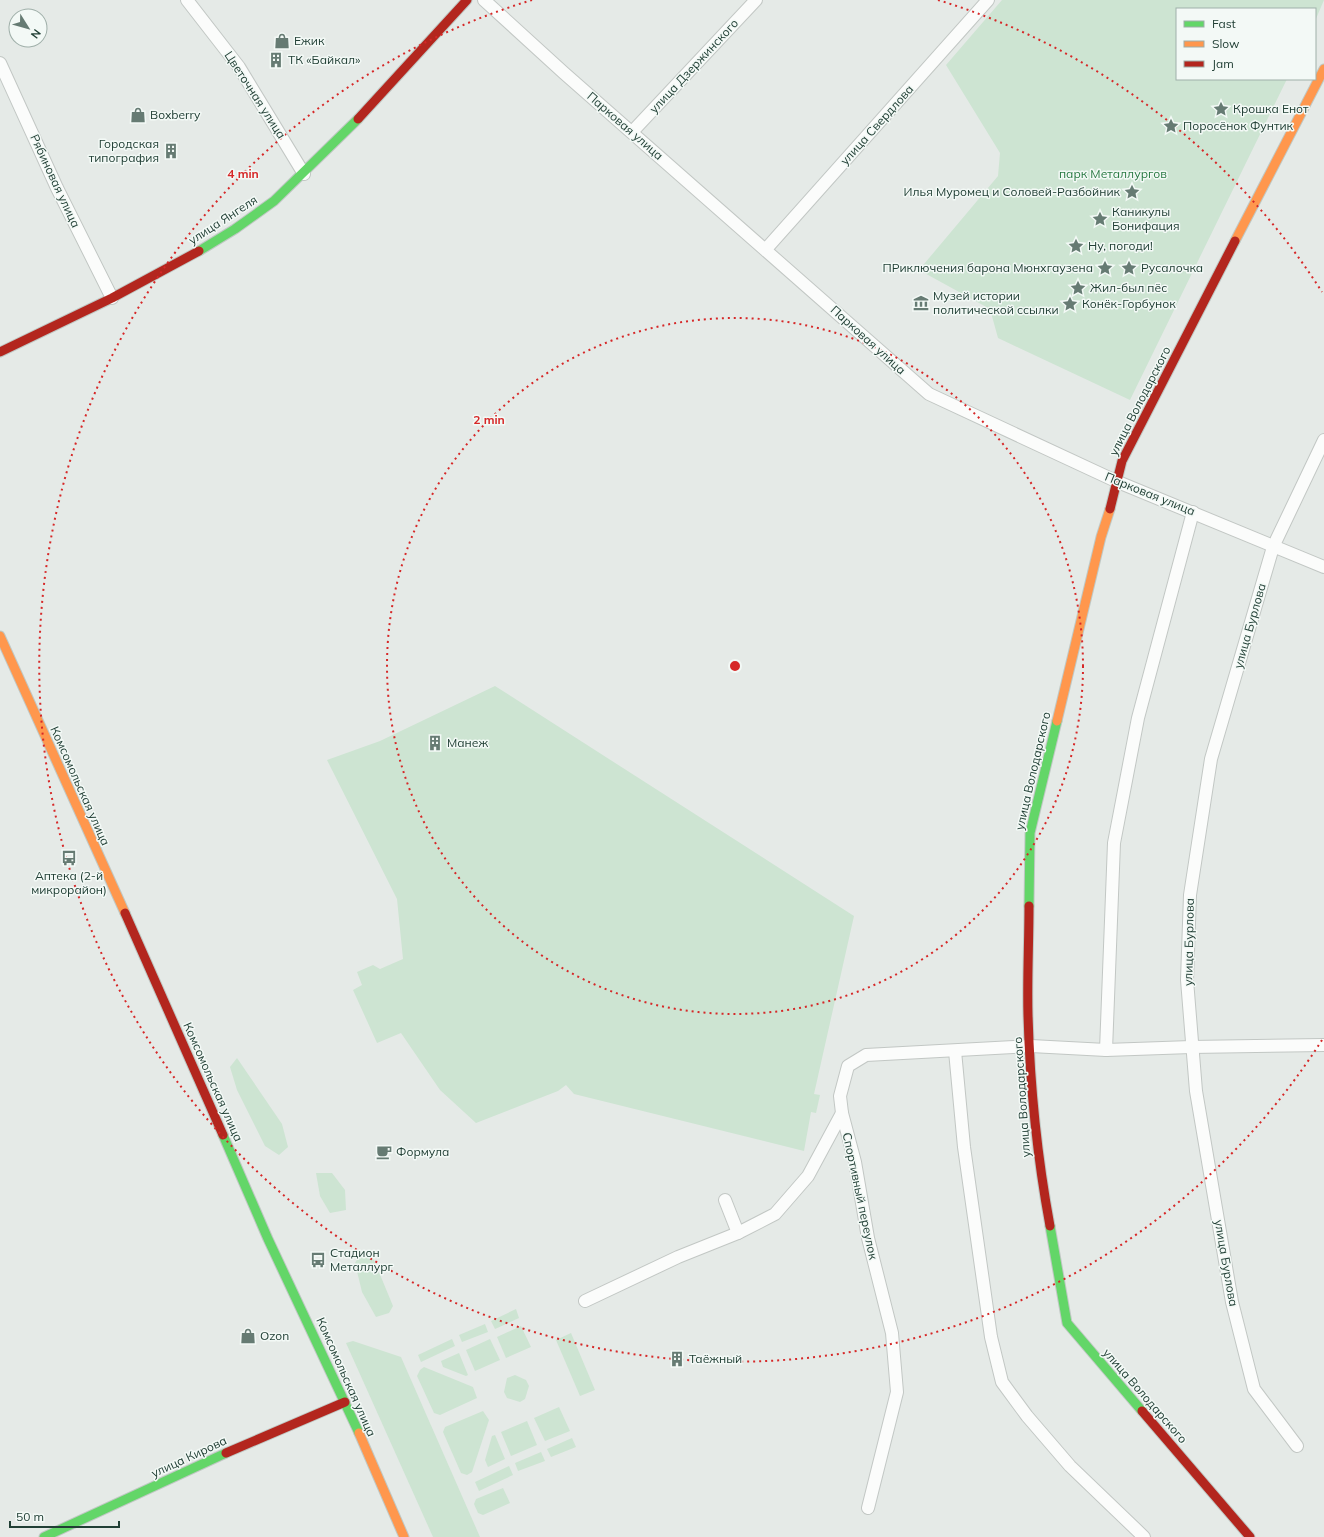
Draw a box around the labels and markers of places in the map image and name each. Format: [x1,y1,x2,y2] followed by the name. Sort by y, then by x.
[273,32,291,50] shop icon: Ежик
[294,33,325,48] place label: Ежик
[267,51,285,69] building icon: ТК «Байкал»
[288,52,361,67] place label: ТК «Байкал»
[1212,100,1230,118] place icon: Крошка Енот
[1233,101,1309,116] place label: Крошка Енот
[129,106,147,124] shop icon: Boxberry
[150,107,201,122] place label: Boxberry
[1162,117,1180,135] place icon: Поросёнок Фунтик
[1183,118,1294,133] place label: Поросёнок Фунтик
[89,136,159,165] place label: Городская типография
[162,142,180,160] building icon: Городская типография
[1123,183,1141,201] place icon: Илья Муромец и Соловей-Разбойник
[903,184,1121,199] place label: Илья Муромец и Соловей-Разбойник
[1112,204,1180,233] place label: Каникулы Бонифация
[1091,210,1109,228] place icon: Каникулы Бонифация
[1067,237,1085,255] place icon: Ну, погоди!
[1088,238,1153,253] place label: Ну, погоди!
[1096,259,1114,277] place icon: ПРиключения барона Мюнхгаузена
[1120,259,1138,277] place icon: Русалочка
[883,260,1093,275] place label: ПРиключения барона Мюнхгаузена
[1141,260,1203,275] place label: Русалочка
[1069,279,1087,297] place icon: Жил-был пёс
[1090,280,1167,295] place label: Жил-был пёс
[933,288,1059,317] place label: Музей истории политической ссылки
[912,294,930,312] museum icon: Музей истории политической ссылки
[1061,295,1079,313] place icon: Конёк-Горбунок
[1082,296,1176,311] place label: Конёк-Горбунок
[728,659,742,673] centre of rings
[426,734,444,752] building icon: Манеж
[447,735,488,750] place label: Манеж
[60,849,78,867] bus stop icon: Аптека (2-й микрорайон)
[31,868,107,897] place label: Аптека (2-й микрорайон)
[375,1143,393,1161] cafe icon: Формула
[396,1144,449,1159] place label: Формула
[330,1245,394,1274] place label: Стадион Металлург
[309,1251,327,1269] bus stop icon: Стадион Металлург
[239,1327,257,1345] shop icon: Ozon
[260,1328,289,1343] place label: Ozon
[668,1350,686,1368] building icon: Таёжный
[689,1351,742,1366] place label: Таёжный

